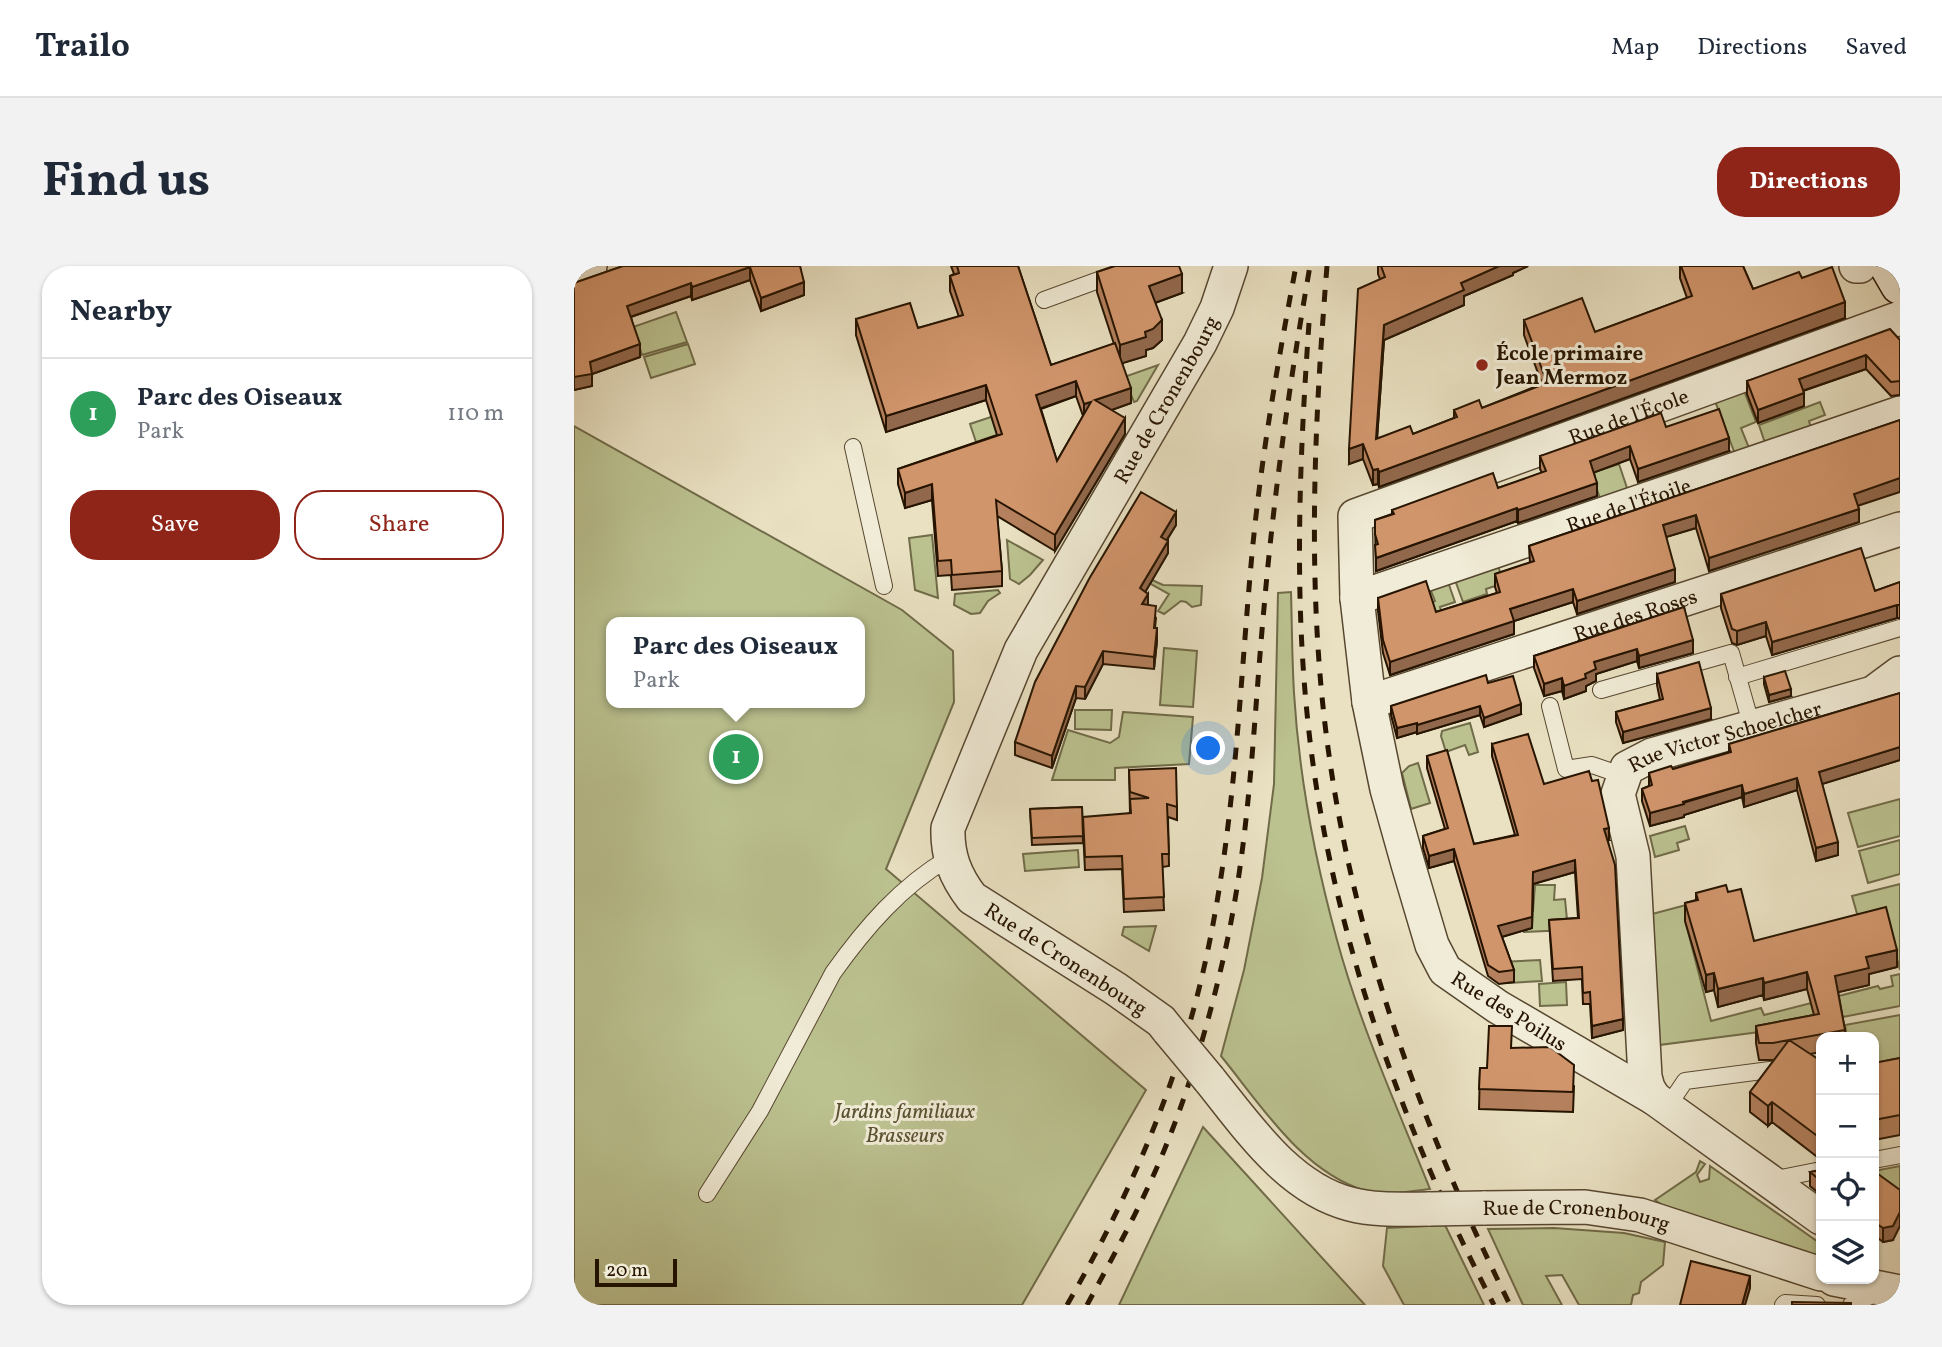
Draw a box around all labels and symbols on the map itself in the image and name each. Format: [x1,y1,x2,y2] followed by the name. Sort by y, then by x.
[1108,311,1227,490] street label: Rue de Cronenbourg
[1495,340,1643,393] place label: École primaire Jean Mermoz
[1474,357,1490,373] marker: École primaire Jean Mermoz
[1565,383,1693,453] street label: Rue de l'École
[1563,472,1695,542] street label: Rue de l'Étoile
[1570,583,1701,650] street label: Rue des Roses
[1624,695,1826,781] street label: Rue Victor Schoelcher
[713,731,759,783] pin: 1
[1191,731,1225,765] your location
[978,897,1152,1024] street label: Rue de Cronenbourg
[1445,965,1572,1059] street label: Rue des Poilus
[833,1098,975,1151] park label: Jardins familiaux Brasseurs
[1482,1194,1674,1240] street label: Rue de Cronenbourg
[595,1256,677,1288] scale bar

